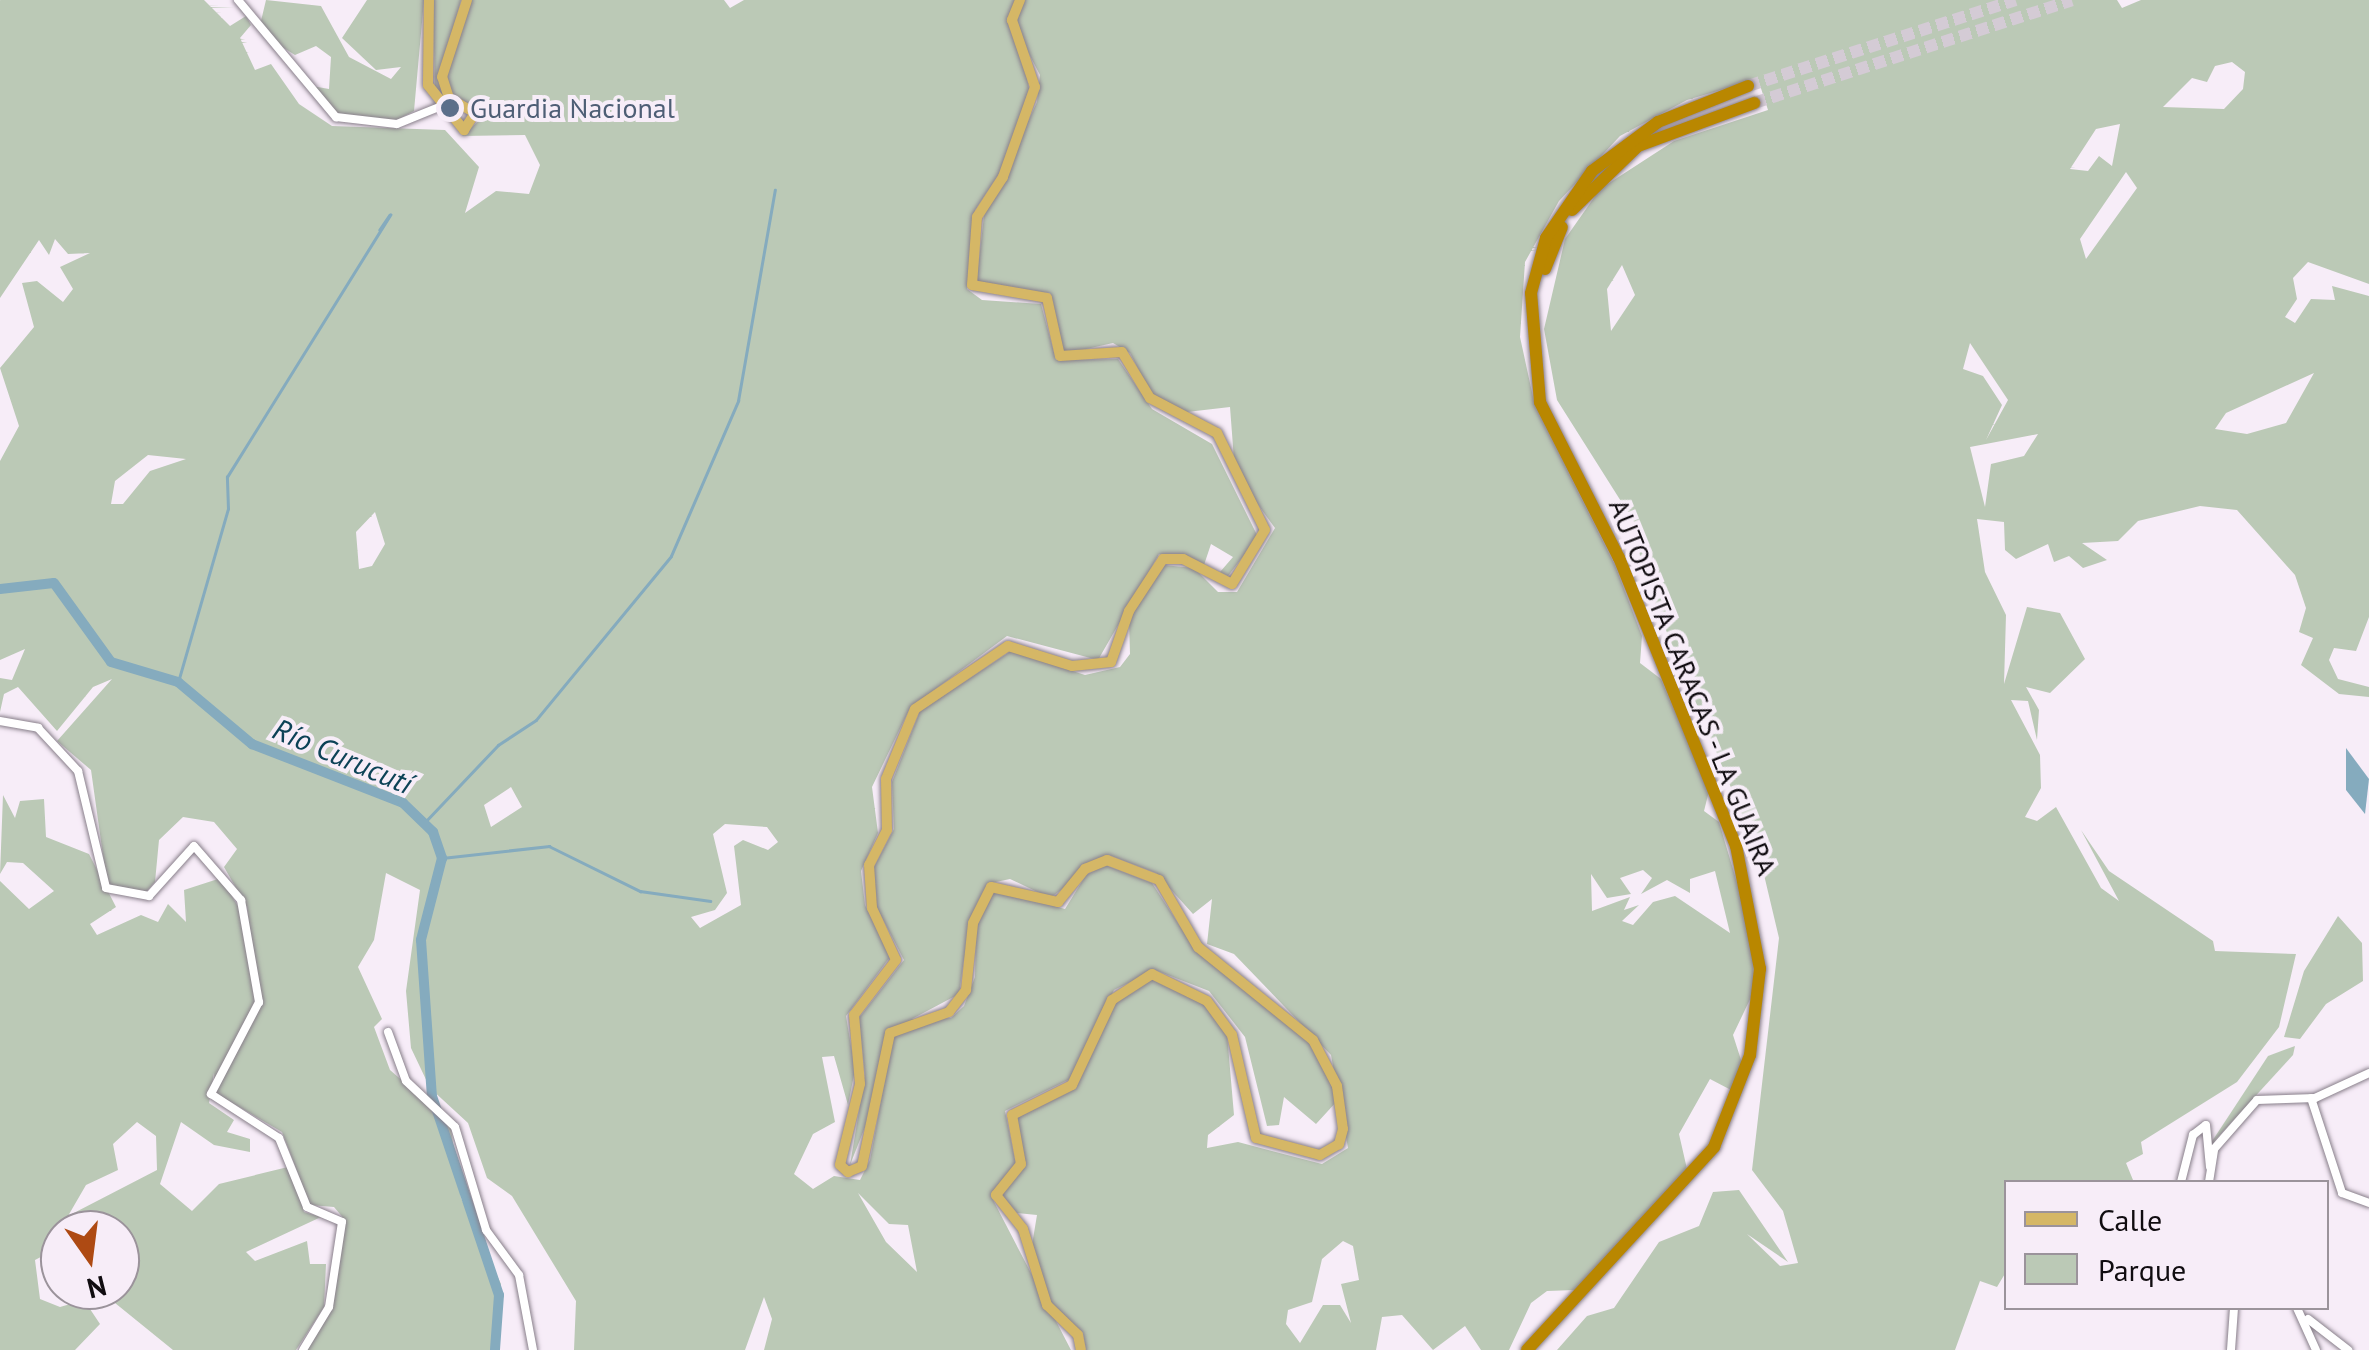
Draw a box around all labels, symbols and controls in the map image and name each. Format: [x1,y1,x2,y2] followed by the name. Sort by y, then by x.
[470,91,675,125] place label: Guardia Nacional
[439,97,461,119] marker: Guardia Nacional
[1601,491,1785,883] street label: AUTOPISTA CARACAS - LA GUAIRA
[268,710,418,802] water label: Río Curucutí
[2004,1180,2329,1310] legend
[2098,1200,2162,1239] text: Calle
[40,1210,140,1310] north arrow
[2098,1250,2186,1289] text: Parque
[83,1267,110,1308] text: N

